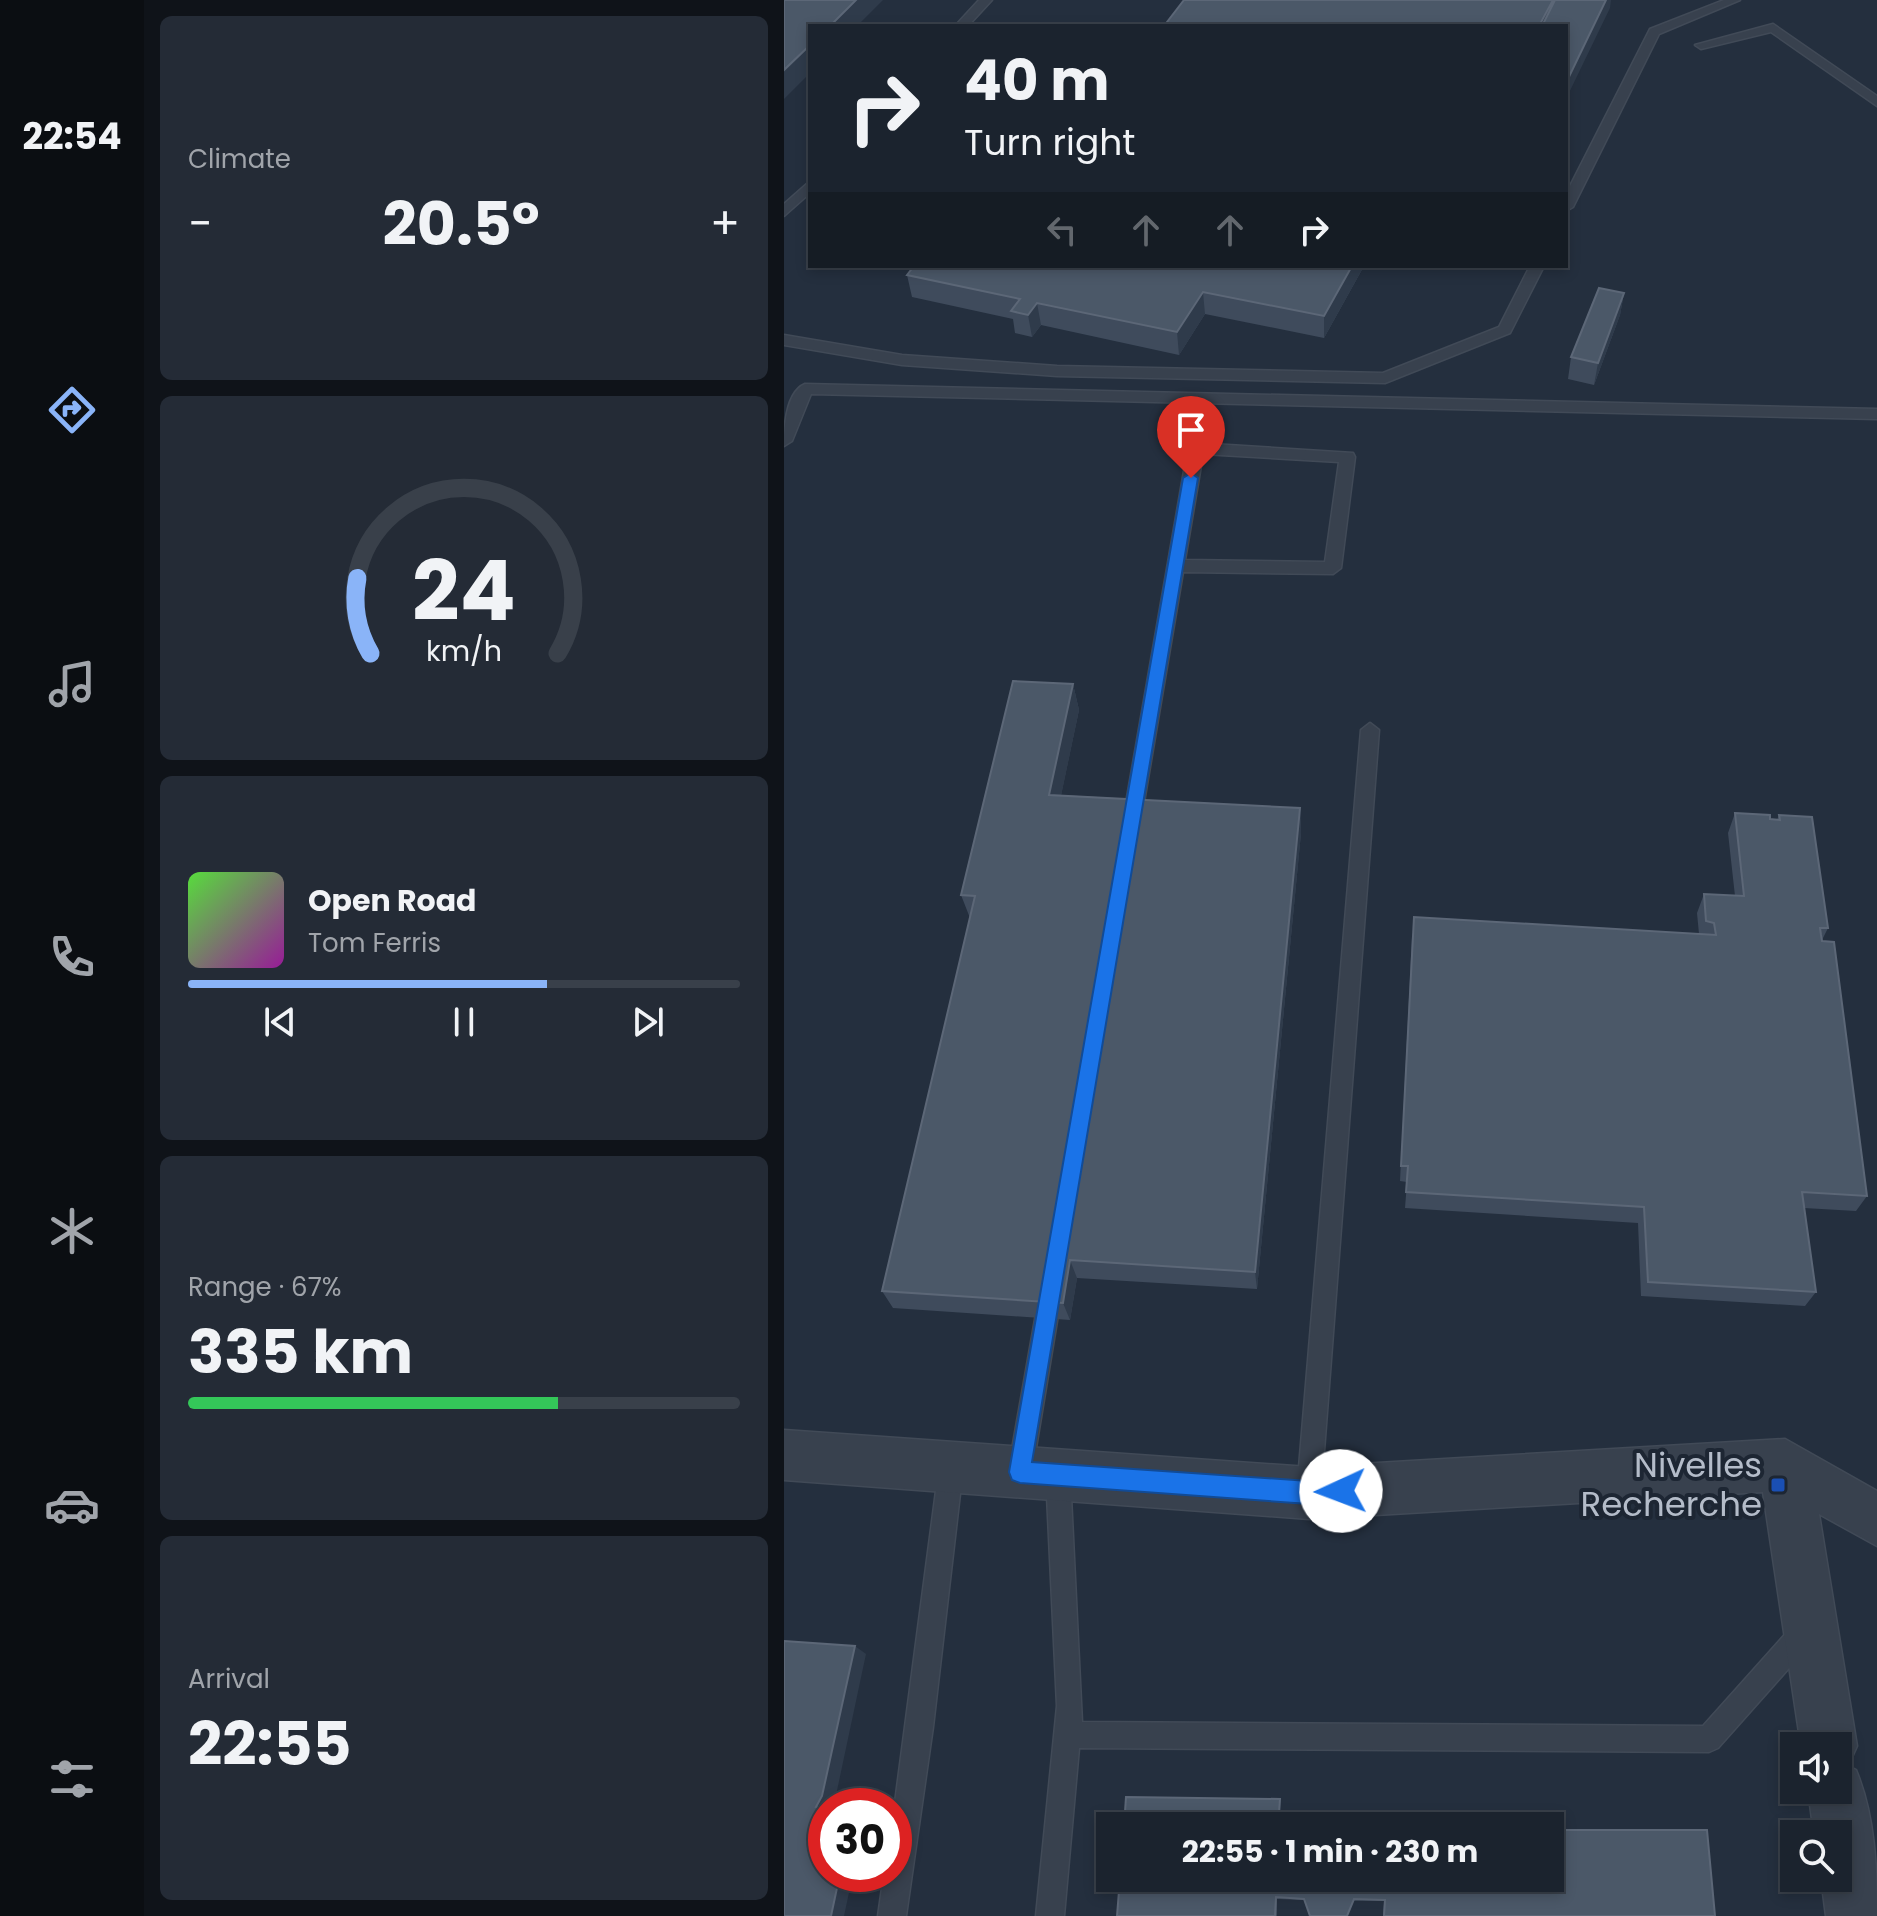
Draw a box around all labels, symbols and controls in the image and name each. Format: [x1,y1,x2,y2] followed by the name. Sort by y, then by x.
[964,41,1110,120] text: 40 m
[832,56,936,160] icon: right
[22,111,122,162] text: 22:54
[964,117,1135,168] text: Turn right
[188,141,291,177] text: Climate
[383,182,540,266] text: 20.5°
[188,193,212,254] text: −
[710,193,740,254] text: +
[1040,208,1084,252] icon: left
[1124,208,1168,252] icon: ahead
[1208,208,1252,252] icon: ahead
[1292,208,1336,252] icon: right
[44,382,100,438] icon: directions
[1157,396,1225,478] pin
[1169,408,1213,452] icon: arrive
[412,533,516,649] text: 24
[426,631,502,671] text: km/h
[44,656,100,712] icon: music
[308,879,476,922] text: Open Road
[308,925,441,961] text: Tom Ferris
[44,929,100,985] icon: phone
[258,1000,302,1044] icon: previous
[442,1000,486,1044] icon: pause
[626,1000,670,1044] icon: next
[44,1203,100,1259] icon: climate
[188,1269,342,1305] text: Range · 67%
[188,1310,413,1394] text: 335 km
[1581,1441,1762,1528] place label: Nivelles Recherche
[1299,1449,1383,1533] position arrow
[1769,1476,1787,1494] marker: Nivelles Recherche
[44,1477,100,1533] icon: car
[188,1661,270,1697] text: Arrival
[188,1702,352,1786] text: 22:55
[1780,1732,1852,1892] map controls
[1780,1732,1852,1804] button: sound
[44,1751,100,1807] icon: filters
[808,1788,912,1892] speed limit sign: 30
[1780,1820,1852,1892] button: search
[1182,1830,1478,1873] text: 22:55 · 1 min · 230 m

